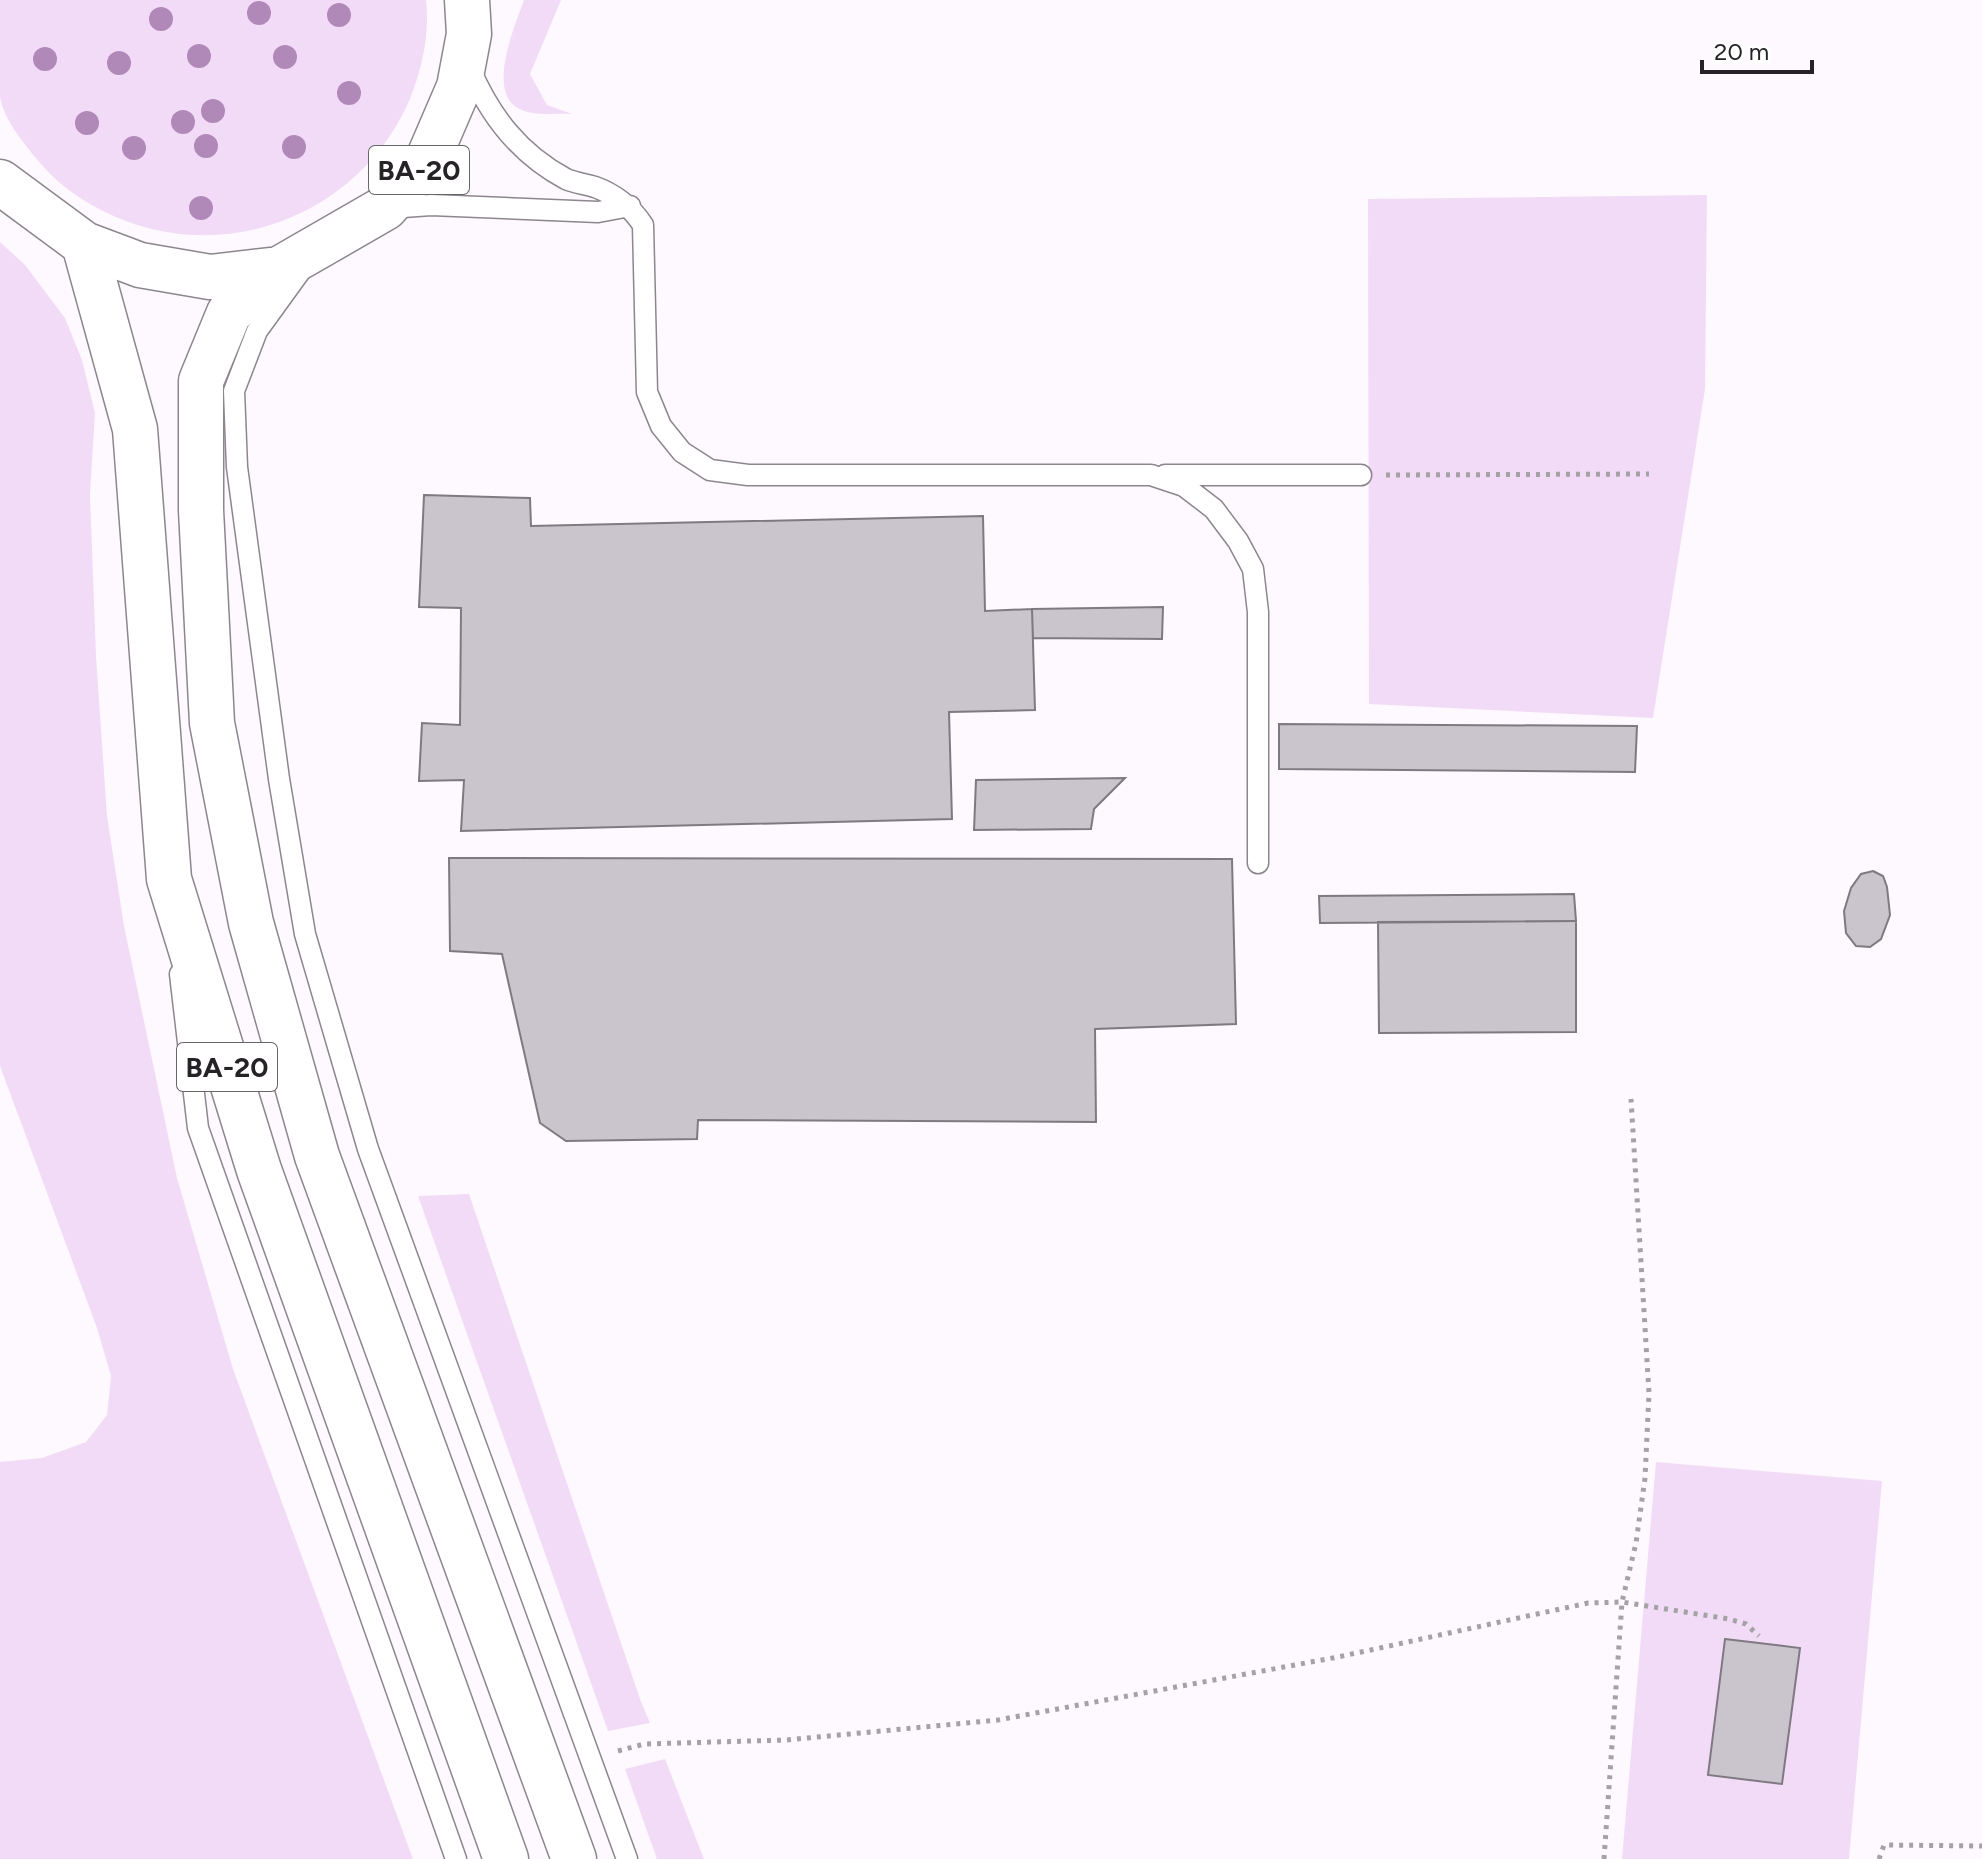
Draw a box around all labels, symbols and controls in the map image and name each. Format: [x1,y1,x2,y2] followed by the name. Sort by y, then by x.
[1702,24,1812,74] scale bar
[1714,37,1769,66] text: 20 m
[369,146,469,194] road number: BA-20
[177,1043,277,1091] road number: BA-20

